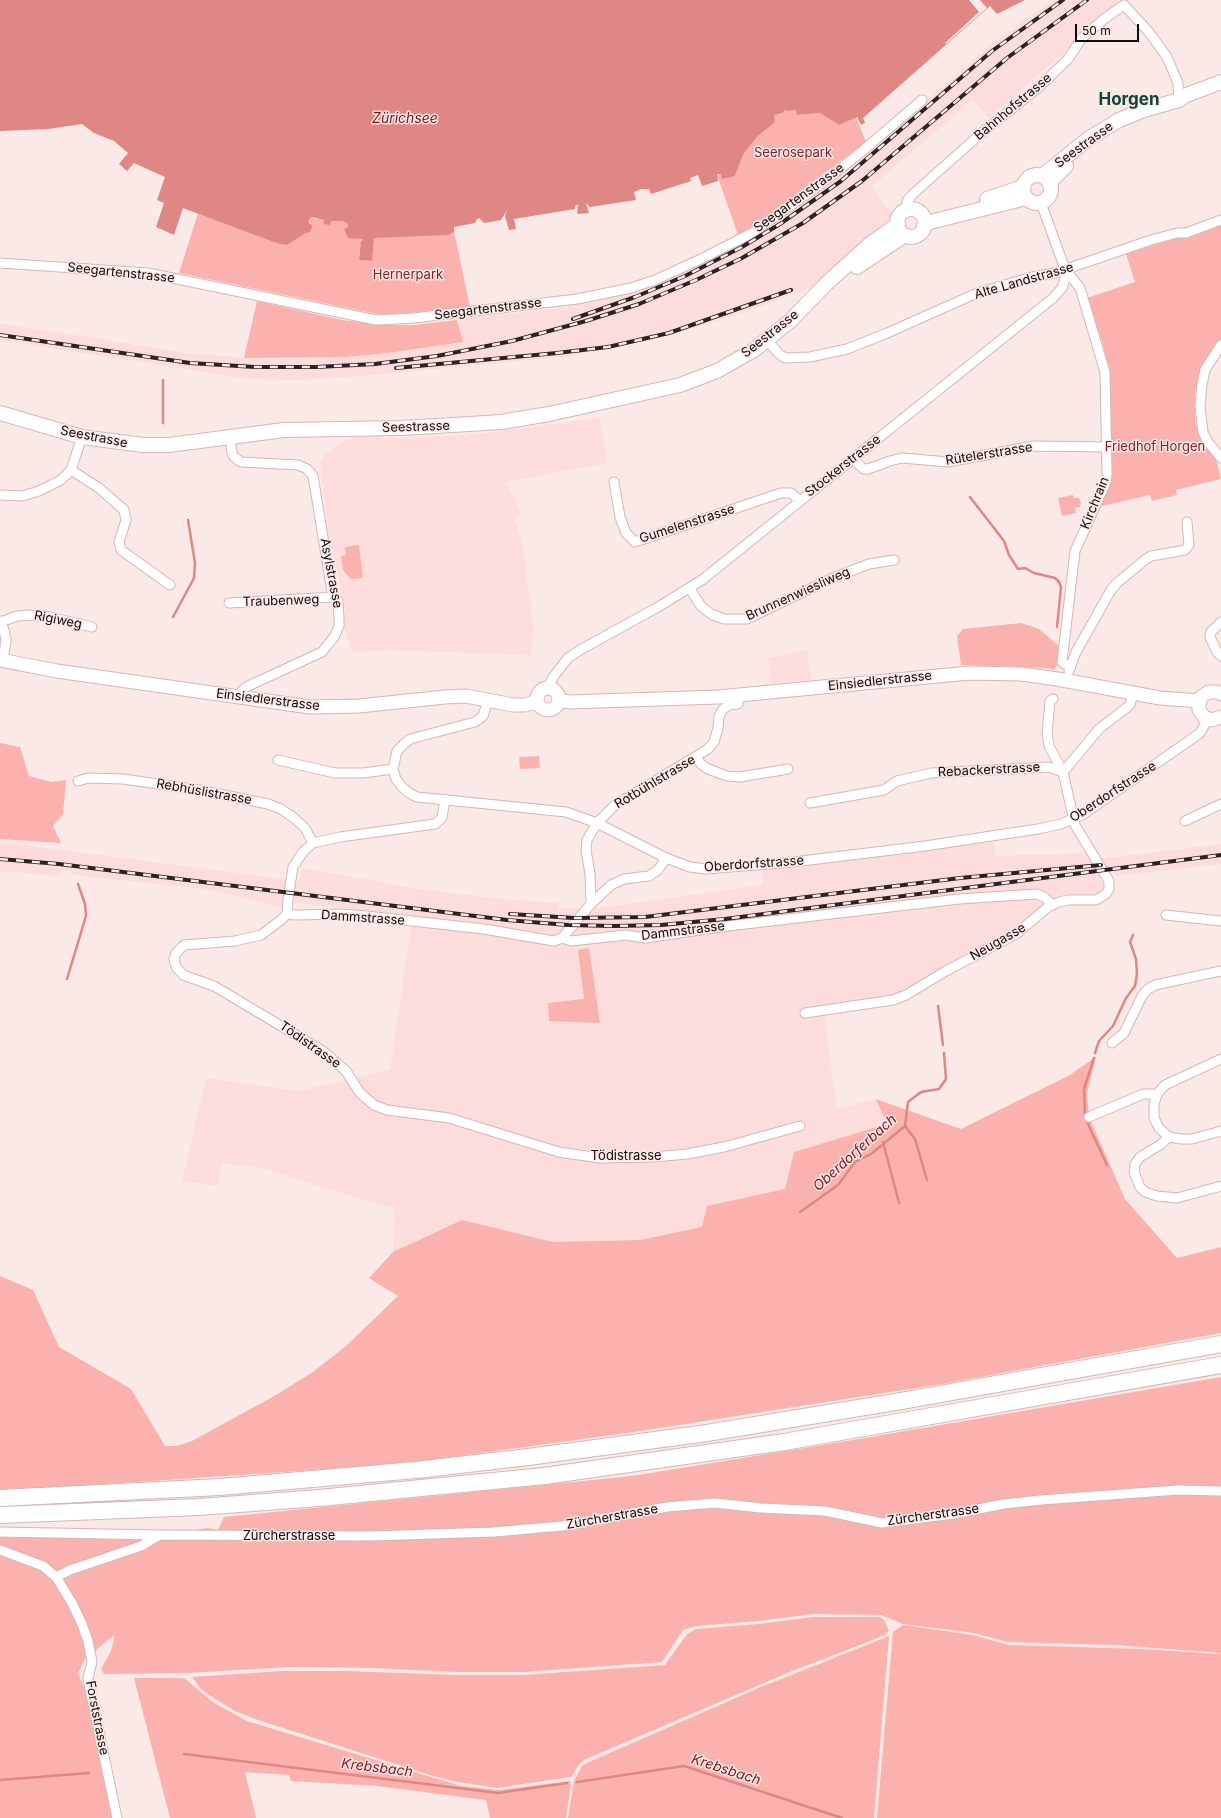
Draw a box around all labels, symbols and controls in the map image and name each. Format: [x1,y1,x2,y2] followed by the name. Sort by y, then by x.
[1077,16,1141,42] scale bar
[1082,23,1111,38] text: 50 m
[971,70,1055,144] street label: Bahnhofstrasse
[1098,90,1160,110] district label: Horgen
[372,111,438,127] water label: Zürichsee
[1052,119,1116,171] street label: Seestrasse
[754,145,832,161] park label: Seerosepark
[751,160,847,236] street label: Seegartenstrasse
[973,259,1075,303] street label: Alte Landstrasse
[67,260,175,286] street label: Seegartenstrasse
[373,267,443,283] park label: Hernerpark
[434,295,542,323] street label: Seegartenstrasse
[738,307,802,361] street label: Seestrasse
[382,418,450,436] street label: Seestrasse
[59,423,129,451] street label: Seestrasse
[802,432,884,500] street label: Stockerstrasse
[944,439,1034,469] street label: Rütelerstrasse
[1105,439,1205,455] park label: Friedhof Horgen
[1077,475,1113,531] street label: Kirchrain
[637,501,737,547] street label: Gumelenstrasse
[317,537,345,609] street label: Asylstrasse
[744,564,852,624] street label: Brunnenwiesliweg
[242,592,320,610] street label: Traubenweg
[33,608,83,632] street label: Rigiweg
[827,668,933,694] street label: Einsiedlerstrasse
[215,686,321,714] street label: Einsiedlerstrasse
[612,752,698,812] street label: Rotbühlstrasse
[1067,758,1159,826] street label: Oberdorfstrasse
[937,760,1041,780] street label: Rebackerstrasse
[155,776,253,808] street label: Rebhüslistrasse
[704,853,804,875] street label: Oberdorfstrasse
[321,907,405,929] street label: Dammstrasse
[640,918,726,944] street label: Dammstrasse
[967,920,1029,964] street label: Neugasse
[276,1018,344,1072] street label: Tödistrasse
[810,1111,900,1195] water label: Oberdorferbach
[590,1148,662,1164] street label: Tödistrasse
[565,1501,659,1533] street label: Zürcherstrasse
[886,1501,980,1529] street label: Zürcherstrasse
[243,1528,335,1544] street label: Zürcherstrasse
[82,1679,112,1757] street label: Forststrasse
[689,1751,763,1789] water label: Krebsbach
[340,1755,414,1781] water label: Krebsbach

